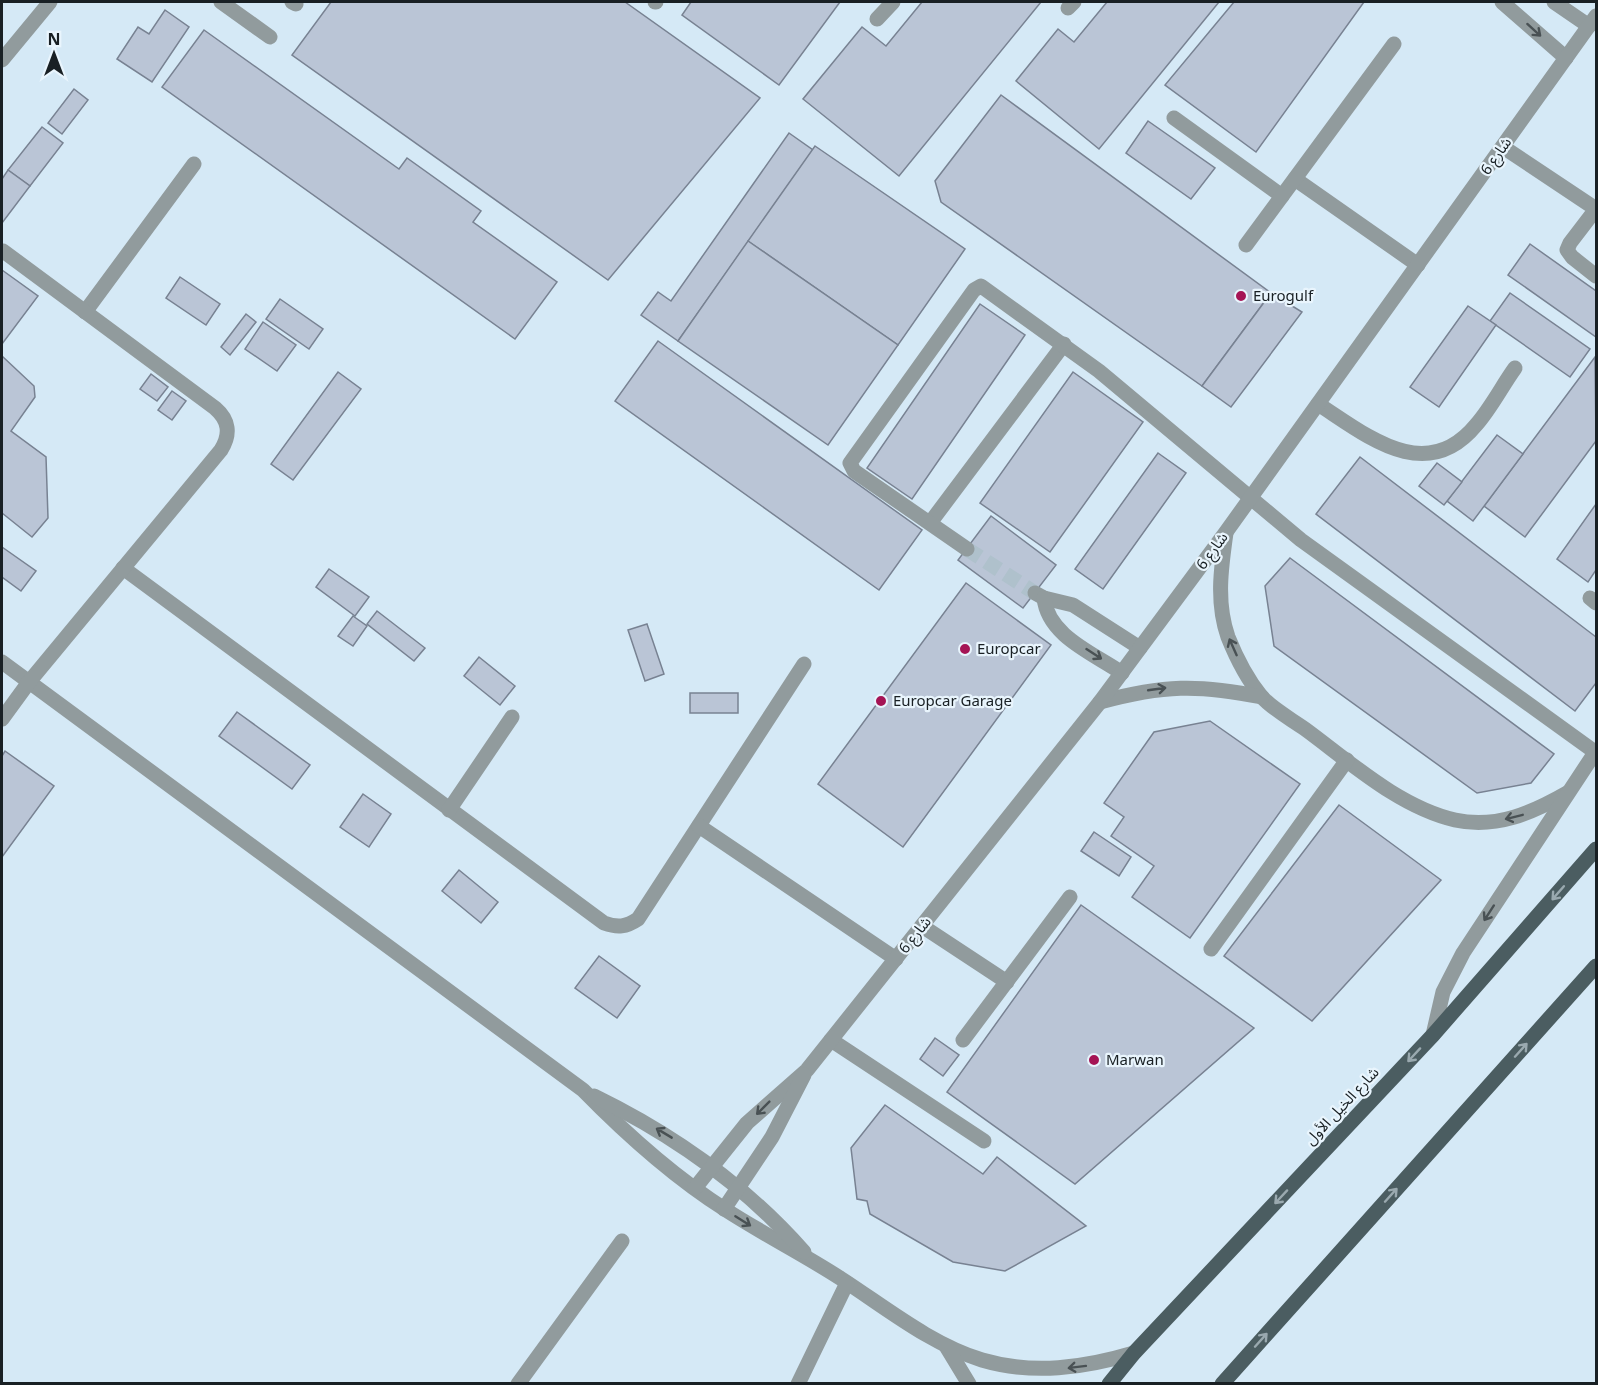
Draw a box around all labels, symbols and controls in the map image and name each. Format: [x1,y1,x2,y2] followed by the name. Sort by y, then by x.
[47,23,61,57] text: N
[1526,23,1541,37] one-way arrow
[24,24,84,84] north arrow
[1471,130,1521,182] street label: شارع 6
[1253,280,1314,312] place label: Eurogulf
[1234,289,1248,303] marker: Eurogulf
[1187,525,1237,577] street label: شارع 6
[977,633,1041,665] place label: Europcar
[1227,638,1238,656] one-way arrow
[958,642,972,656] marker: Europcar
[1085,648,1101,660] one-way arrow
[1146,683,1166,694] one-way arrow
[893,685,1012,717] place label: Europcar Garage
[874,694,888,708] marker: Europcar Garage
[1505,812,1524,824] one-way arrow
[1551,885,1565,900] one-way arrow
[1483,904,1495,921] one-way arrow
[890,909,941,961] street label: شارع 6
[1514,1042,1528,1057] one-way arrow
[1106,1044,1164,1076] place label: Marwan
[1407,1047,1422,1062] one-way arrow
[1087,1053,1101,1067] marker: Marwan
[1296,1058,1388,1153] street label: شارع الخيل الأول
[755,1101,770,1115] one-way arrow
[656,1127,673,1139] one-way arrow
[1384,1188,1398,1203] one-way arrow
[1274,1189,1288,1204] one-way arrow
[734,1216,751,1228] one-way arrow
[1254,1333,1268,1348] one-way arrow
[1068,1361,1088,1372] one-way arrow

